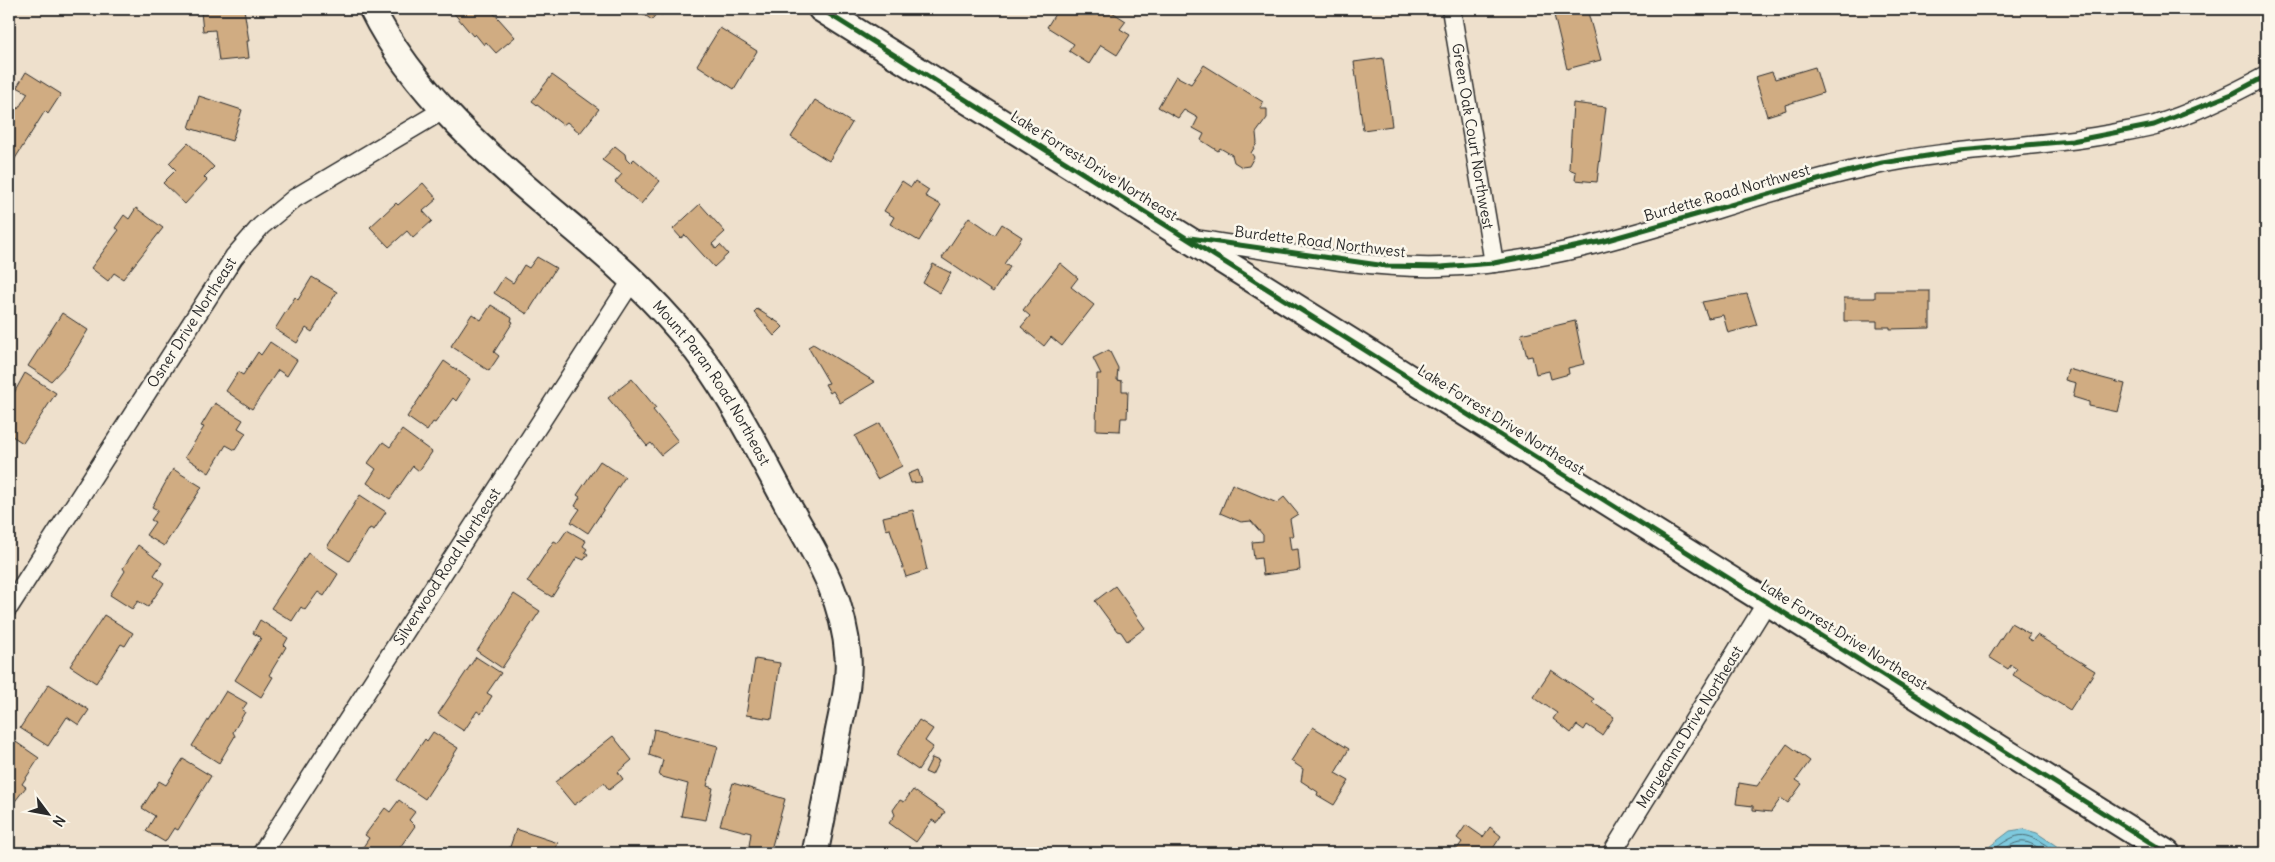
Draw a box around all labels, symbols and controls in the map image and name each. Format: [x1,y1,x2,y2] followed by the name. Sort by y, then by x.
[1448,42,1498,231] street label: Green Oak Court Northwest
[1007,106,1181,225] street label: Lake Forrest Drive Northeast
[1642,160,1812,225] street label: Burdette Road Northwest
[1234,222,1407,261] street label: Burdette Road Northwest
[143,254,240,391] street label: Osner Drive Northeast
[649,296,775,469] street label: Mount Paran Road Northeast
[1414,360,1588,479] street label: Lake Forrest Drive Northeast
[389,484,504,649] street label: Silverwood Road Northeast
[1757,575,1931,694] street label: Lake Forrest Drive Northeast
[1632,642,1747,812] street label: Maryeanna Drive Northeast
[22,790,72,840] north arrow
[49,812,69,830] text: N

